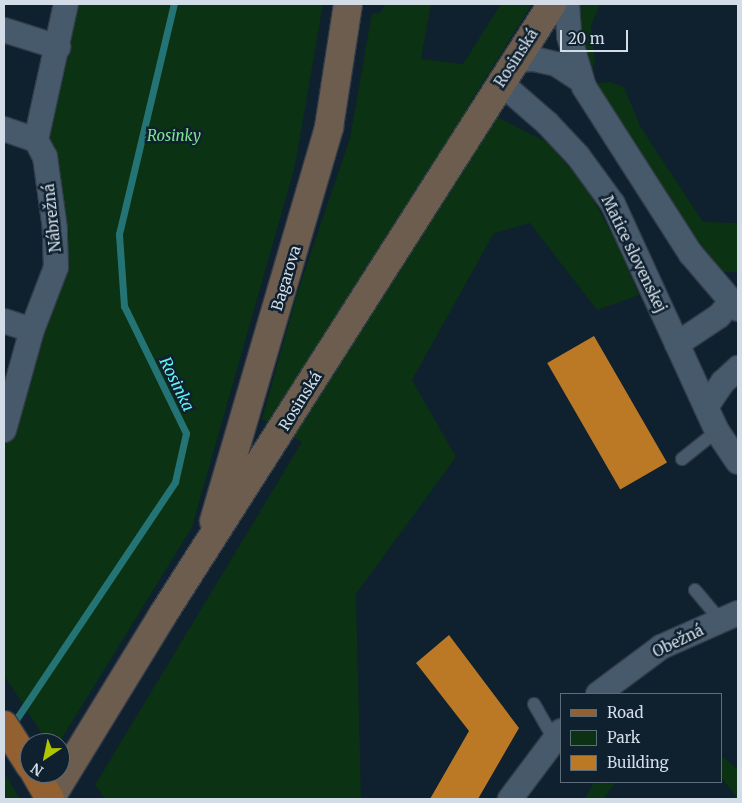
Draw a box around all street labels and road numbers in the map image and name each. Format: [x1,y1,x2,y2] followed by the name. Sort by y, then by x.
[491,26,541,90] street label: Rosinská
[39,183,65,253] street label: Nábrežná
[598,193,670,315] street label: Matice slovenskej
[268,243,304,313] street label: Bagarova
[275,368,325,434] street label: Rosinská
[650,621,706,661] street label: Obežná

